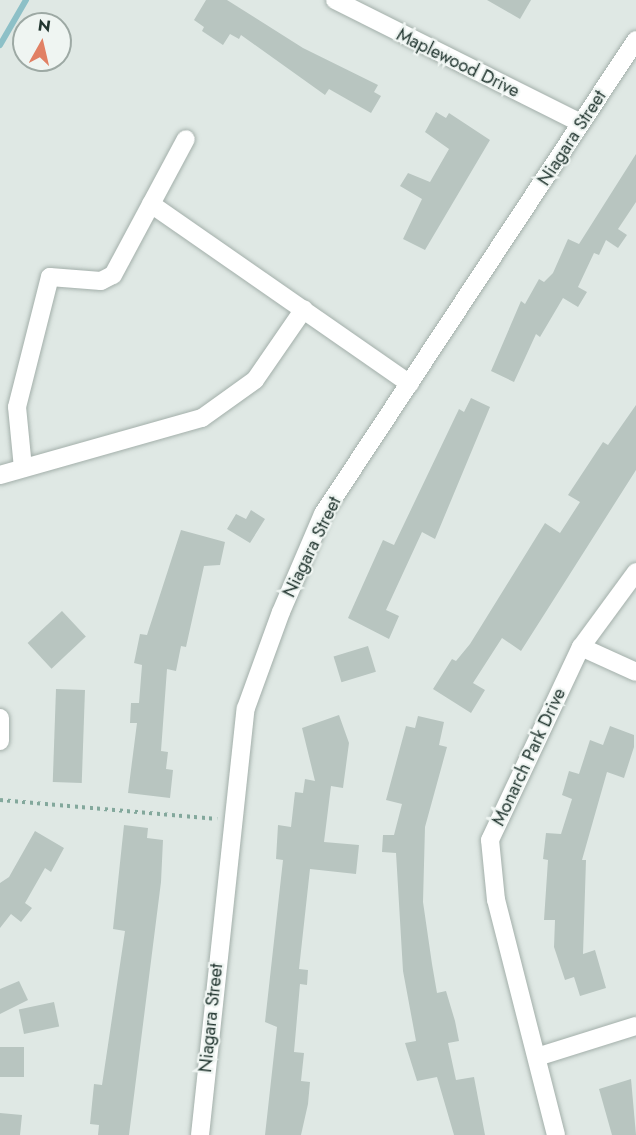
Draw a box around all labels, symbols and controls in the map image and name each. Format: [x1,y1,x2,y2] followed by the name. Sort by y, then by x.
[12,12,72,72] north arrow
[36,13,52,38] text: N
[393,24,523,102] street label: Maplewood Drive
[533,86,611,190] street label: Niagara Street
[278,493,346,601] street label: Niagara Street
[488,685,570,829] street label: Monarch Park Drive
[195,962,227,1074] street label: Niagara Street

